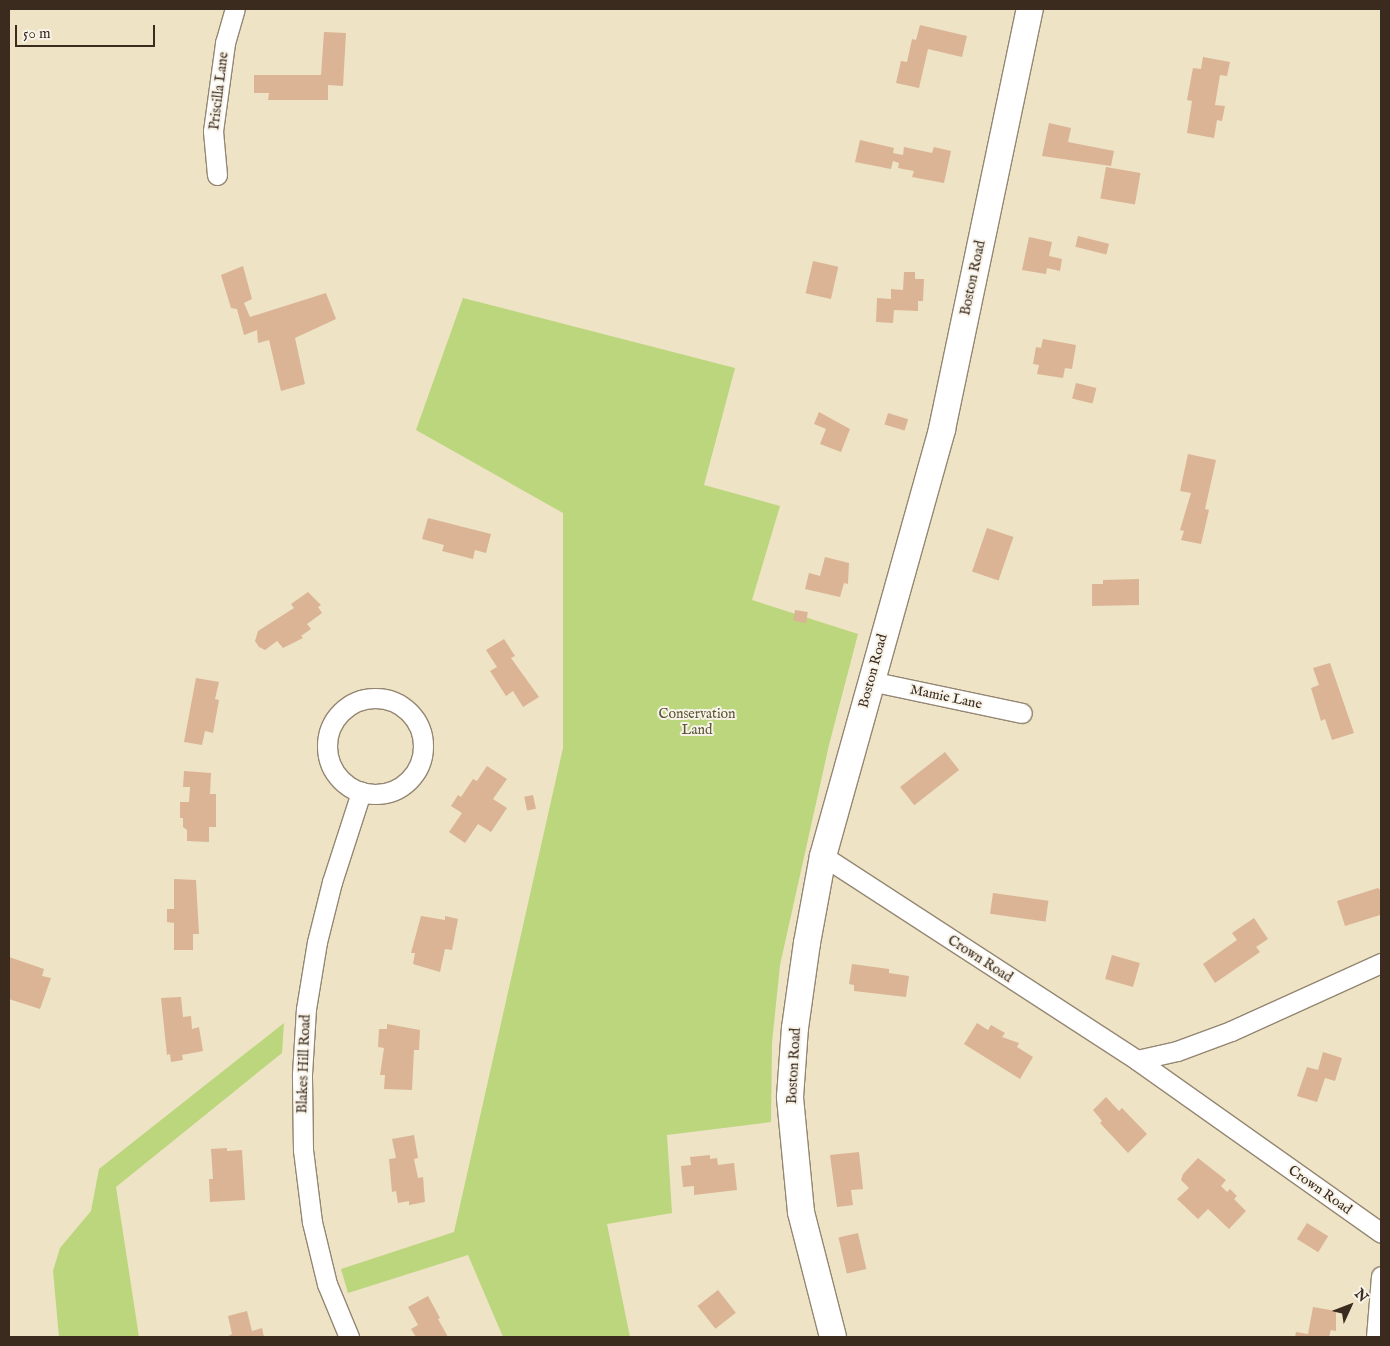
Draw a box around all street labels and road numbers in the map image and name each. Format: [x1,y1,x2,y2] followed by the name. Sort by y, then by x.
[206,51,232,131] street label: Priscilla Lane
[957,239,989,317] street label: Boston Road
[855,632,891,710] street label: Boston Road
[909,681,983,713] street label: Mamie Lane
[944,932,1016,986] street label: Crown Road
[294,1014,314,1114] street label: Blakes Hill Road
[784,1028,804,1104] street label: Boston Road
[1285,1162,1355,1218] street label: Crown Road

